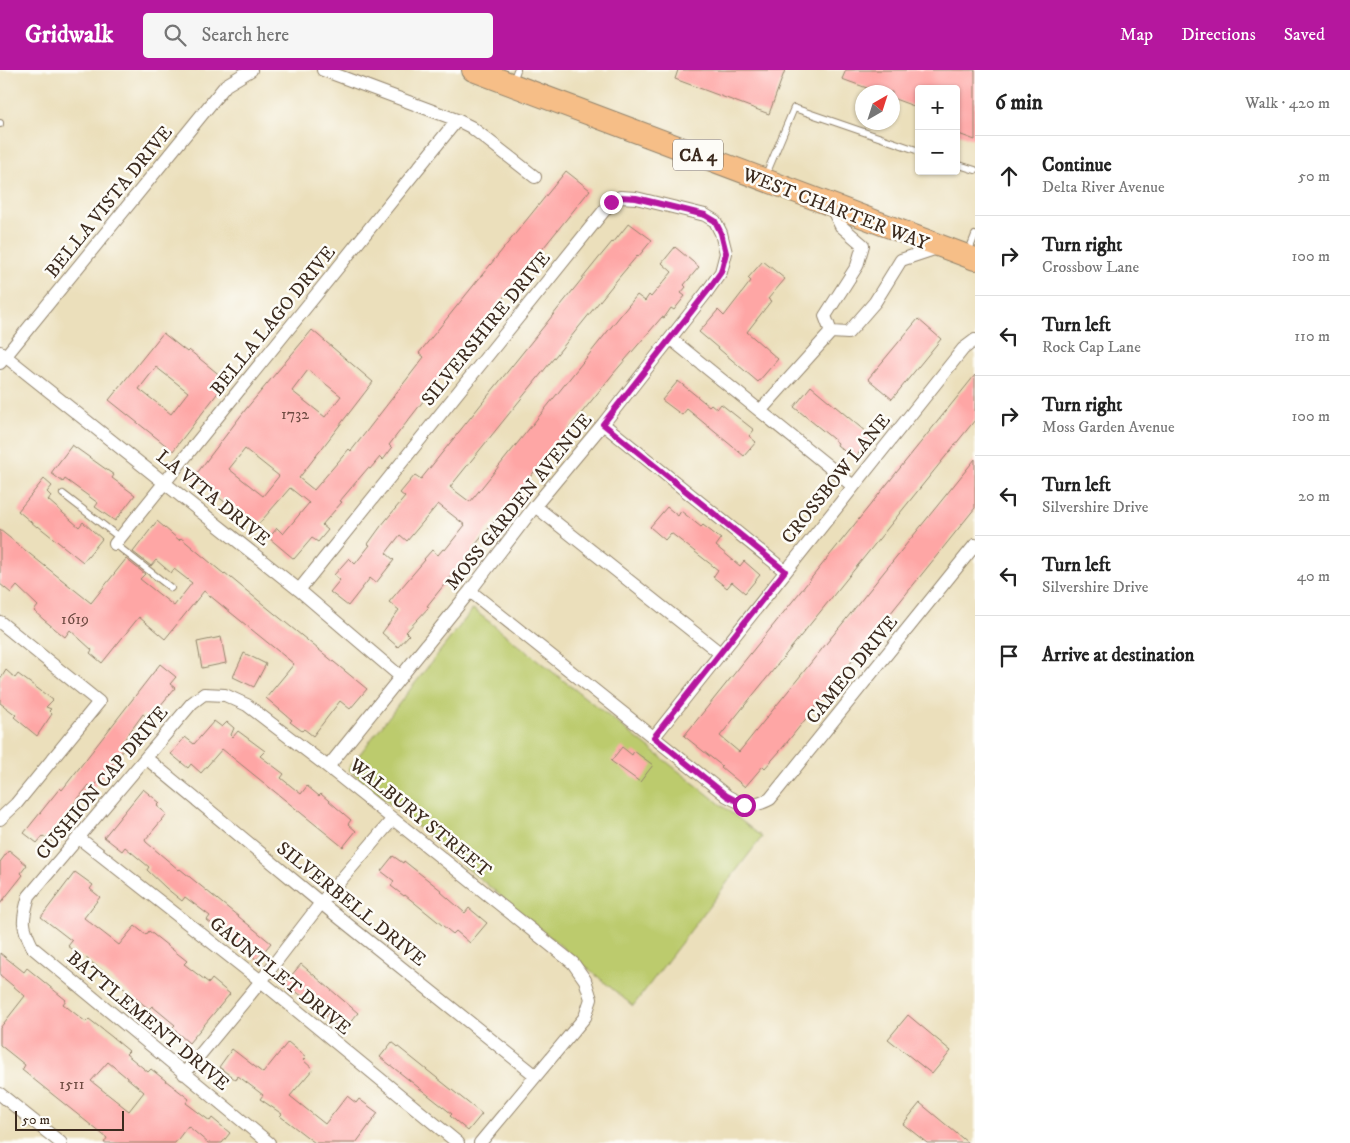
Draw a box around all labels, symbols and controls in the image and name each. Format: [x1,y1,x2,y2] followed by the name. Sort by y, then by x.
[143,13,493,58] search box
[25,20,113,50] text: Gridwalk
[161,21,189,49] icon: search
[201,24,289,47] text: Search here
[1120,24,1153,46] text: Map
[1181,24,1256,46] text: Directions
[1284,24,1325,46] text: Saved
[855,85,900,130] north arrow
[915,85,960,175] map controls
[915,85,960,130] button: +
[995,90,1043,116] text: 6 min
[1245,93,1330,113] text: Walk · 420 m
[41,121,178,283] street label: BELLA VISTA DRIVE
[915,130,960,175] button: −
[673,140,723,170] road number: CA 4
[1042,154,1112,177] text: Continue
[995,162,1023,190] icon: ahead
[738,163,933,256] street label: WEST CHARTER WAY
[1298,166,1330,186] text: 50 m
[1042,177,1165,197] text: Delta River Avenue
[600,191,623,214] route end
[1042,234,1122,257] text: Turn right
[206,241,341,400] street label: BELLA LAGO DRIVE
[995,242,1023,270] icon: right
[1292,246,1330,266] text: 100 m
[417,247,556,411] street label: SILVERSHIRE DRIVE
[1042,257,1139,277] text: Crossbow Lane
[1042,314,1111,337] text: Turn left
[995,322,1023,350] icon: left
[1294,326,1330,346] text: 110 m
[1042,337,1141,357] text: Rock Cap Lane
[1042,394,1122,417] text: Turn right
[995,402,1023,430] icon: right
[281,404,309,424] house number: 1732
[1292,406,1330,426] text: 100 m
[441,409,597,595] street label: MOSS GARDEN AVENUE
[777,409,896,549] street label: CROSSBOW LANE
[1042,417,1175,437] text: Moss Garden Avenue
[151,445,275,551] street label: LA VITA DRIVE
[1042,474,1111,497] text: Turn left
[995,482,1023,510] icon: left
[1298,486,1330,506] text: 20 m
[1042,497,1148,517] text: Silvershire Drive
[1042,554,1111,577] text: Turn left
[995,562,1023,590] icon: left
[1297,566,1330,586] text: 40 m
[1042,577,1148,597] text: Silvershire Drive
[61,609,89,629] house number: 1619
[801,611,903,729] street label: CAMEO DRIVE
[995,642,1023,670] icon: arrive
[1042,644,1194,667] text: Arrive at destination
[31,701,173,864] street label: CUSHION CAP DRIVE
[344,753,496,883] street label: WALBURY STREET
[733,794,756,817] route start
[272,837,430,971] street label: SILVERBELL DRIVE
[205,912,355,1040] street label: GAUNTLET DRIVE
[62,947,234,1096] street label: BATTLEMENT DRIVE
[59,1074,85,1094] house number: 1511
[15,1108,124,1131] scale bar
[22,1111,50,1129] text: 50 m

